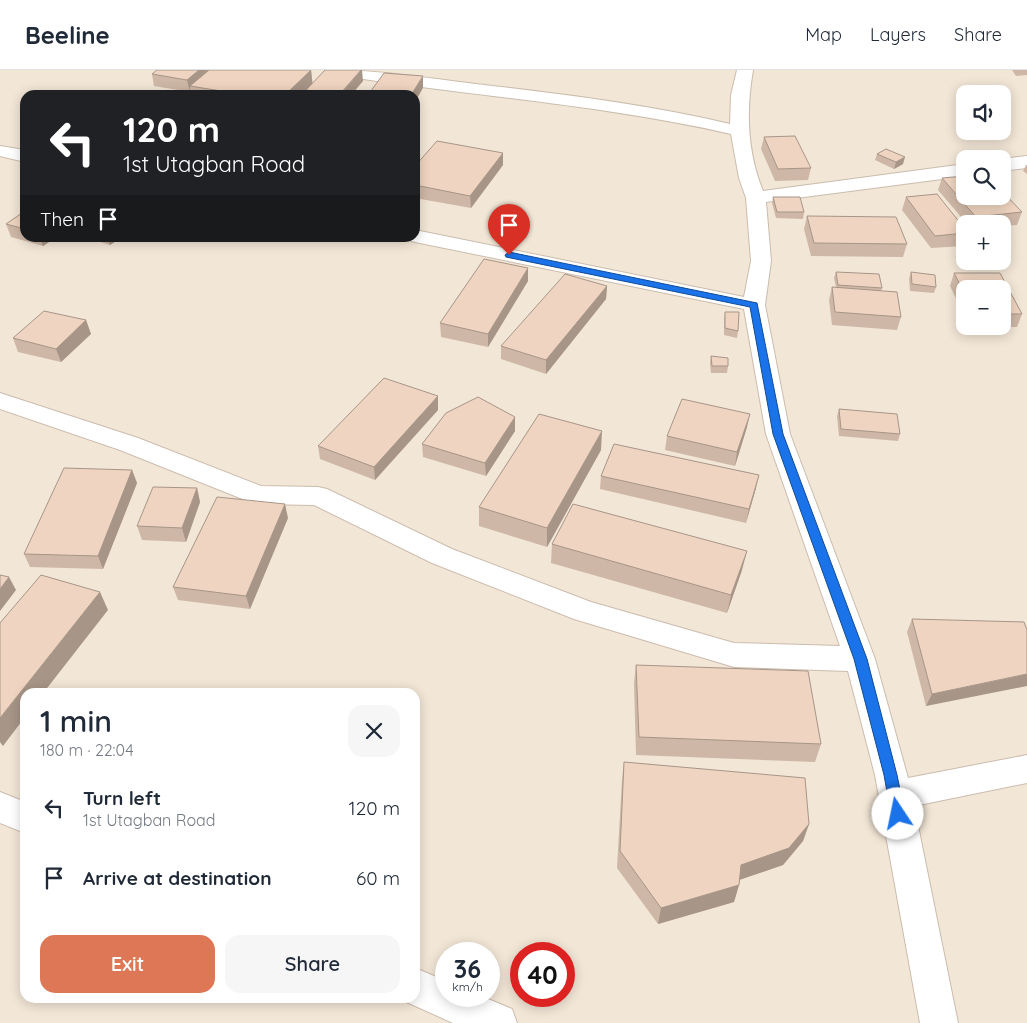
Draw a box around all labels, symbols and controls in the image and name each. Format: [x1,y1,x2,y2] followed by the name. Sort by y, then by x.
[25,20,110,50] text: Beeline
[805,23,842,46] text: Map
[870,23,926,46] text: Layers
[954,23,1002,46] text: Share
[956,85,1011,335] map controls
[956,85,1011,140] button: sound
[123,107,220,151] text: 120 m
[40,110,105,175] icon: left
[123,150,305,178] text: 1st Utagban Road
[956,150,1011,205] button: search
[488,204,530,255] pin
[94,205,122,233] icon: arrive
[40,207,84,231] text: Then
[495,211,523,239] icon: arrive
[956,215,1011,270] button: +
[956,280,1011,335] button: −
[40,702,112,740] text: 1 min
[348,705,400,757] button: close
[40,740,134,760] text: 180 m · 22:04
[83,786,161,810] text: Turn left
[871,787,923,839] position arrow
[40,794,68,822] icon: left
[349,796,400,820] text: 120 m
[83,810,215,830] text: 1st Utagban Road
[40,864,68,892] icon: arrive
[83,866,272,890] text: Arrive at destination
[356,866,400,890] text: 60 m
[40,935,215,993] button: Exit
[225,935,400,993] button: Share
[510,942,575,1007] speed limit sign: 40
[454,953,481,984] text: 36
[452,979,483,994] text: km/h

